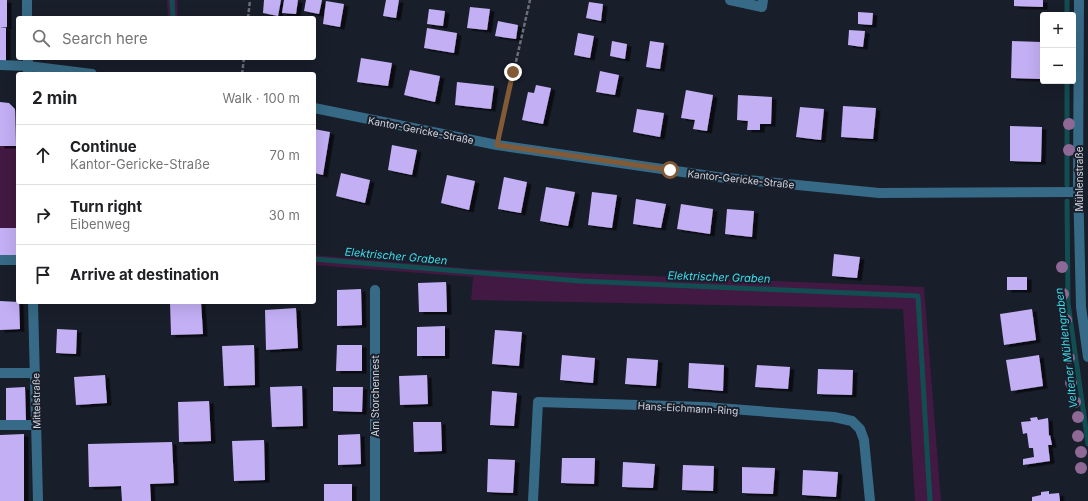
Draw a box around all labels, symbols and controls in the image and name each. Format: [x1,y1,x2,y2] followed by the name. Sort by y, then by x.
[1040,12,1076,84] map controls
[1040,12,1076,48] button: +
[16,16,316,60] search box
[30,27,52,49] icon: search
[62,29,148,48] text: Search here
[1040,48,1076,84] button: −
[504,63,522,81] route end
[32,88,77,108] text: 2 min
[222,90,300,106] text: Walk · 100 m
[367,114,475,146] street label: Kantor-Gericke-Straße
[70,137,137,156] text: Continue
[32,144,54,166] icon: ahead
[1073,146,1085,211] street label: Mühlenstraße
[270,147,300,163] text: 70 m
[70,156,210,172] text: Kantor-Gericke-Straße
[661,161,679,179] route start
[687,167,795,191] street label: Kantor-Gericke-Straße
[70,197,142,216] text: Turn right
[32,204,54,226] icon: right
[269,207,300,223] text: 30 m
[70,216,130,232] text: Eibenweg
[344,245,448,268] water label: Elektrischer Graben
[32,264,54,286] icon: arrive
[70,265,219,284] text: Arrive at destination
[667,268,771,286] water label: Elektrischer Graben
[1052,286,1080,409] water label: Veltener Mühlengraben
[369,355,381,437] street label: Am Storchennest
[30,373,42,429] street label: Mittelstraße
[637,399,739,417] street label: Hans-Eichmann-Ring

